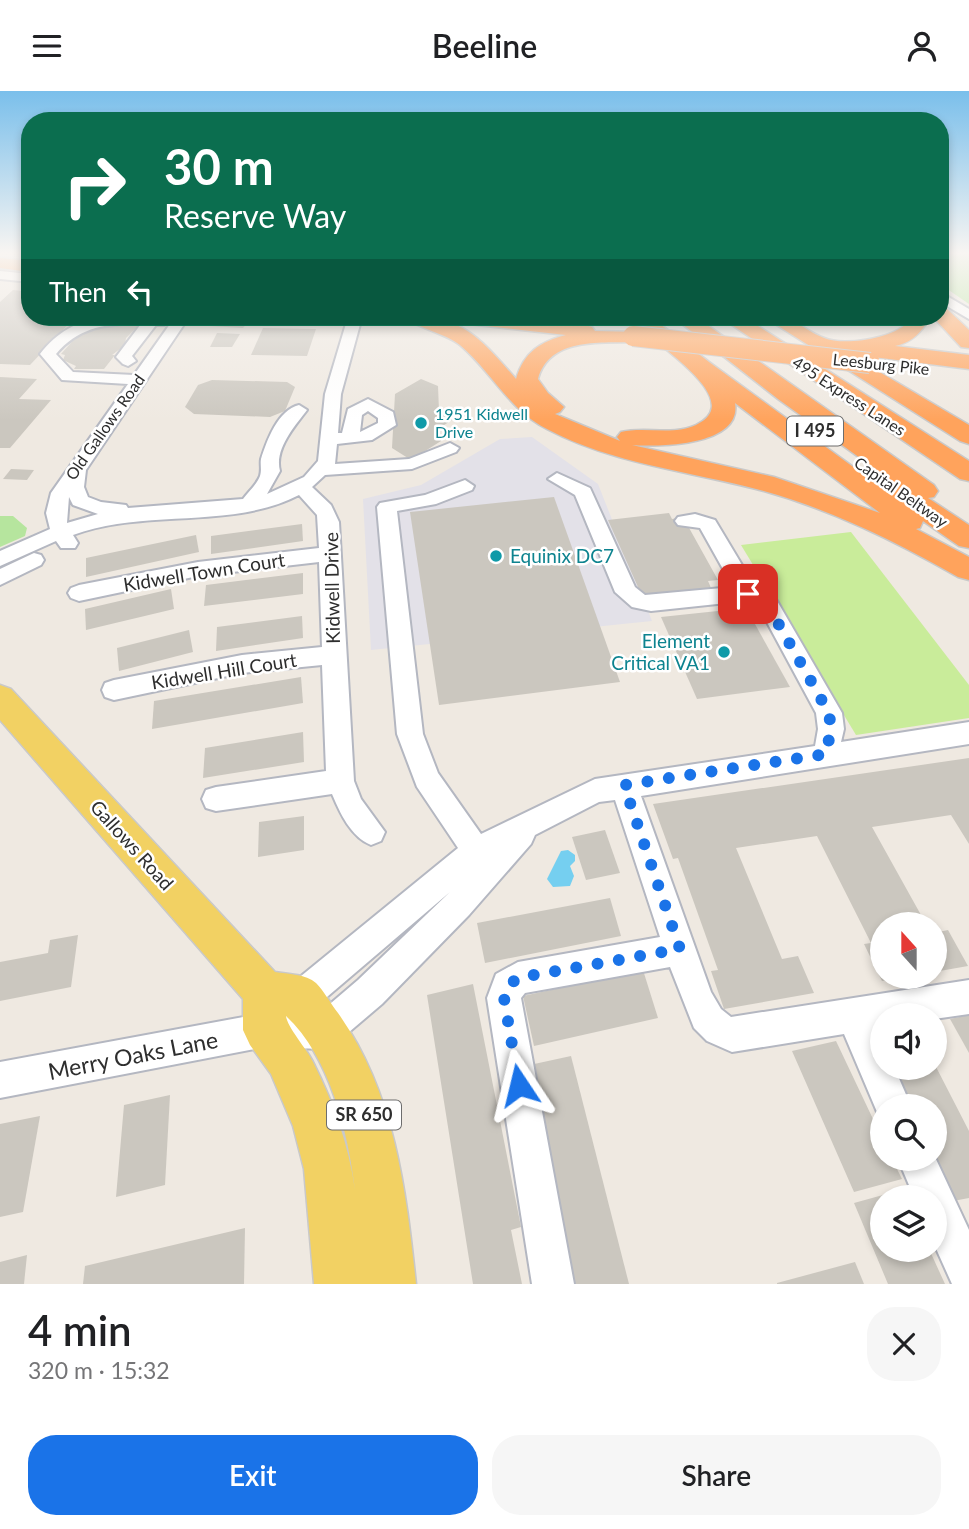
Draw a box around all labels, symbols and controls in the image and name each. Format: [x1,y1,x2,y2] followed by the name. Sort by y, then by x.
[432,26,537,65] text: Beeline
[28,27,66,65] icon: menu
[903,27,941,65] icon: person
[164,137,274,195] text: 30 m
[49,140,140,231] icon: right
[164,196,346,235] text: Reserve Way
[121,273,159,311] icon: left
[49,276,107,308] text: Then
[832,349,930,378] street label: Leesburg Pike
[789,352,909,439] street label: 495 Express Lanes
[61,370,148,483] street label: Old Gallows Road
[435,404,528,441] place label: 1951 Kidwell Drive
[413,415,429,431] marker: 1951 Kidwell Drive
[787,417,843,445] road number: I 495
[851,452,952,531] street label: Capital Beltway
[319,532,344,644] street label: Kidwell Drive
[510,544,614,567] place label: Equinix DC7
[121,547,287,596] street label: Kidwell Town Court
[488,548,504,564] marker: Equinix DC7
[718,564,778,624] pin
[729,575,767,613] icon: arrive
[611,629,710,674] place label: Element Critical VA1
[716,644,732,660] marker: Element Critical VA1
[150,648,298,693] street label: Kidwell Hill Court
[86,795,179,894] street label: Gallows Road
[870,912,947,989] north arrow
[870,912,947,1262] map controls
[870,1003,947,1080] button: sound
[46,1025,220,1085] street label: Merry Oaks Lane
[482,1048,556,1122] position arrow
[870,1094,947,1171] button: search
[327,1100,401,1129] road number: SR 650
[870,1185,947,1262] button: layers
[28,1305,132,1355] text: 4 min
[867,1307,941,1381] button: close
[28,1356,170,1384] text: 320 m · 15:32
[28,1435,478,1515] button: Exit
[492,1435,941,1515] button: Share

